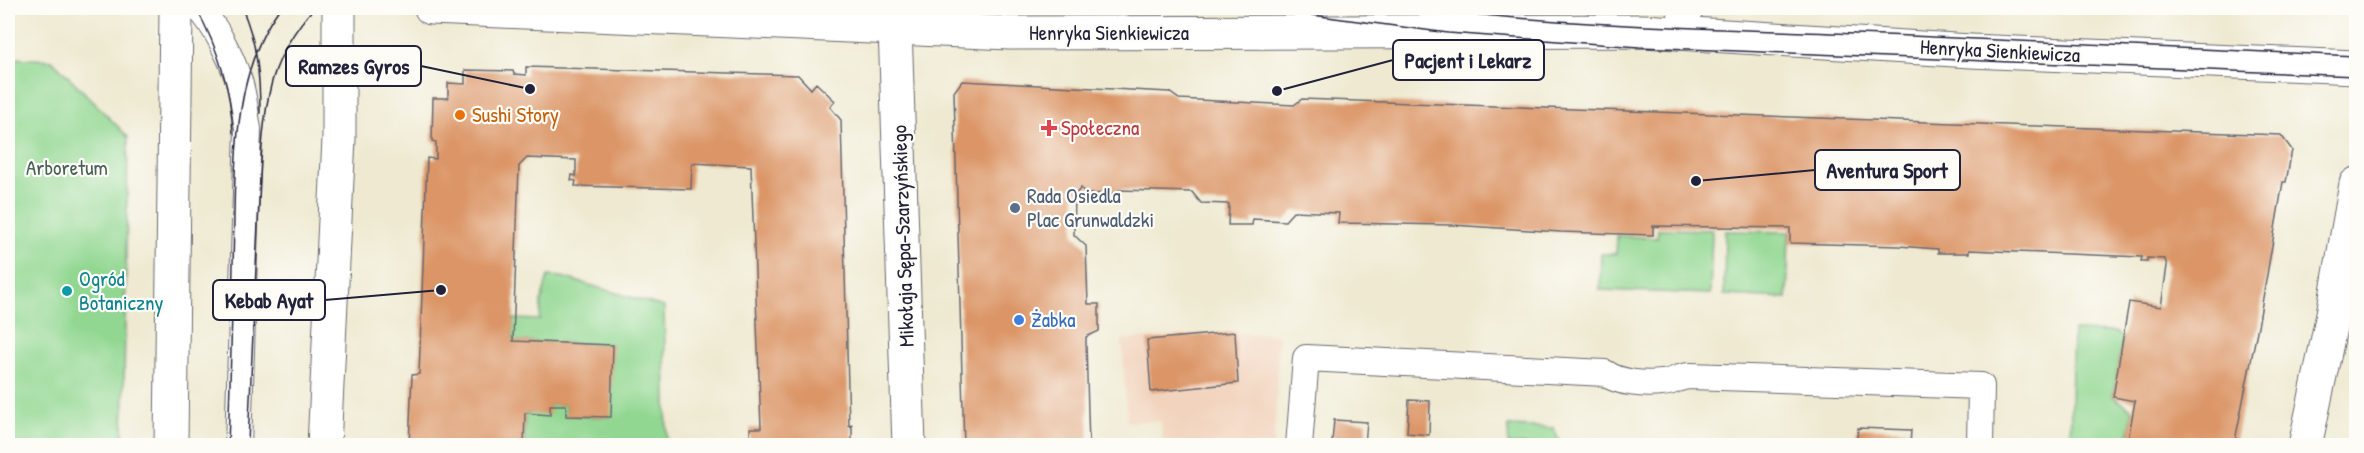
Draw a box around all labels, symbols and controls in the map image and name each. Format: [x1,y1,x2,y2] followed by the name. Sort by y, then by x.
[1029,18,1189,47] street label: Henryka Sienkiewicza
[1919,32,2081,69] street label: Henryka Sienkiewicza
[1393,40,1544,80] callout: Pacjent i Lekarz
[1405,45,1532,75] text: Pacjent i Lekarz
[286,46,421,86] callout: Ramzes Gyros
[299,51,410,82] text: Ramzes Gyros
[472,100,559,129] place label: Sushi Story
[453,108,467,122] marker: Sushi Story
[1061,113,1139,142] place label: Społeczna
[1042,121,1056,135] marker: Społeczna
[884,124,921,348] street label: Mikołaja Sępa-Szarzyńskiego
[1815,150,1960,190] callout: Aventura Sport
[26,153,108,182] park label: Arboretum
[1826,155,1949,186] text: Aventura Sport
[1027,181,1154,234] place label: Rada Osiedla Plac Grunwaldzki
[1008,201,1022,215] marker: Rada Osiedla Plac Grunwaldzki
[79,264,163,317] place label: Ogród Botaniczny
[213,280,325,320] callout: Kebab Ayat
[60,284,74,298] marker: Ogród Botaniczny
[225,285,315,316] text: Kebab Ayat
[1031,305,1075,334] place label: Żabka
[1012,313,1026,327] marker: Żabka

